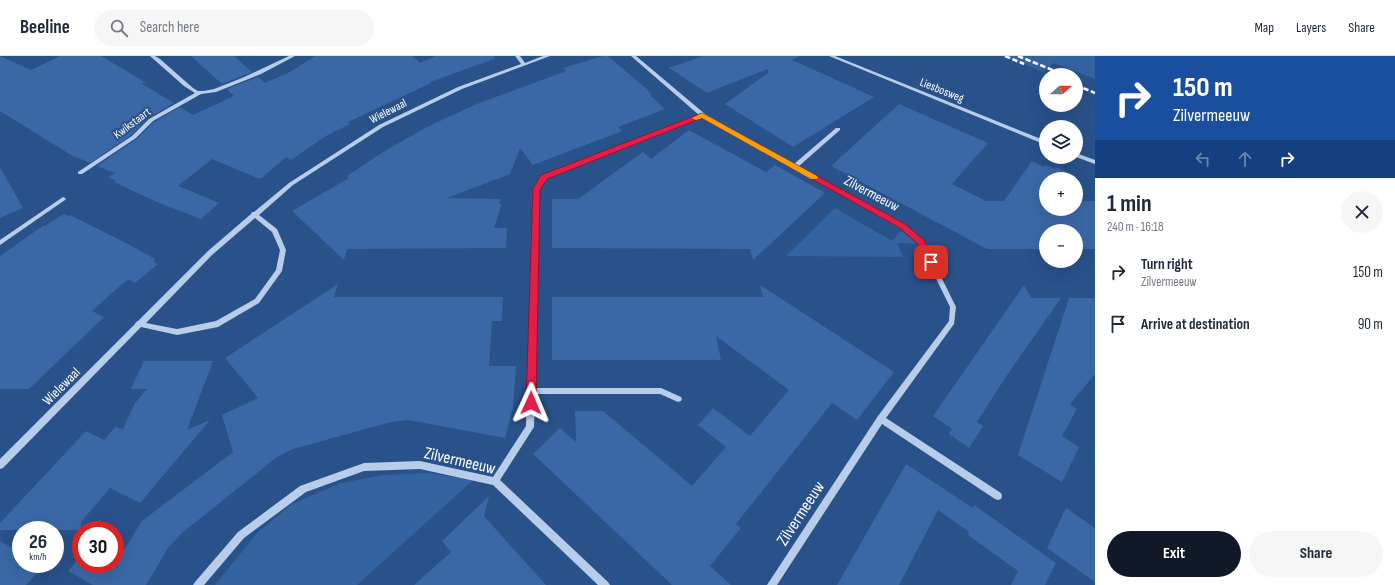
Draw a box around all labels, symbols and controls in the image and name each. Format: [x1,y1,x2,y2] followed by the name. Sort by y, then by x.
[94,10,374,46] search box
[20,16,70,39] text: Beeline
[108,17,130,39] icon: search
[140,18,199,37] text: Search here
[1254,19,1274,36] text: Map
[1296,19,1326,36] text: Layers
[1348,19,1375,36] text: Share
[1039,68,1083,112] north arrow
[1039,68,1083,268] map controls
[1173,71,1233,104] text: 150 m
[1107,72,1159,124] icon: right
[917,75,966,106] street label: Liesbosweg
[367,96,409,127] street label: Wielewaal
[111,104,154,142] street label: Kwikstaart
[1173,105,1250,126] text: Zilvermeeuw
[1039,120,1083,164] button: layers
[1192,148,1214,170] icon: left
[1234,148,1256,170] icon: ahead
[1276,148,1298,170] icon: right
[841,172,902,215] street label: Zilvermeeuw
[1039,172,1083,216] button: +
[1107,189,1152,218] text: 1 min
[1341,191,1383,233] button: close
[1107,219,1164,235] text: 240 m · 16:18
[1039,224,1083,268] button: −
[914,245,948,279] pin
[920,251,942,273] icon: arrive
[1141,255,1193,274] text: Turn right
[1107,261,1129,283] icon: right
[1353,263,1383,282] text: 150 m
[1141,274,1197,290] text: Zilvermeeuw
[1107,313,1129,335] icon: arrive
[1141,315,1250,334] text: Arrive at destination
[1358,315,1383,334] text: 90 m
[39,364,84,409] street label: Wielewaal
[510,382,552,424] position arrow
[422,443,498,479] street label: Zilvermeeuw
[773,477,829,550] street label: Zilvermeeuw
[72,521,124,573] speed limit sign: 30
[29,530,47,554] text: 26
[1107,531,1241,577] button: Exit
[1249,531,1383,577] button: Share
[29,551,47,563] text: km/h

